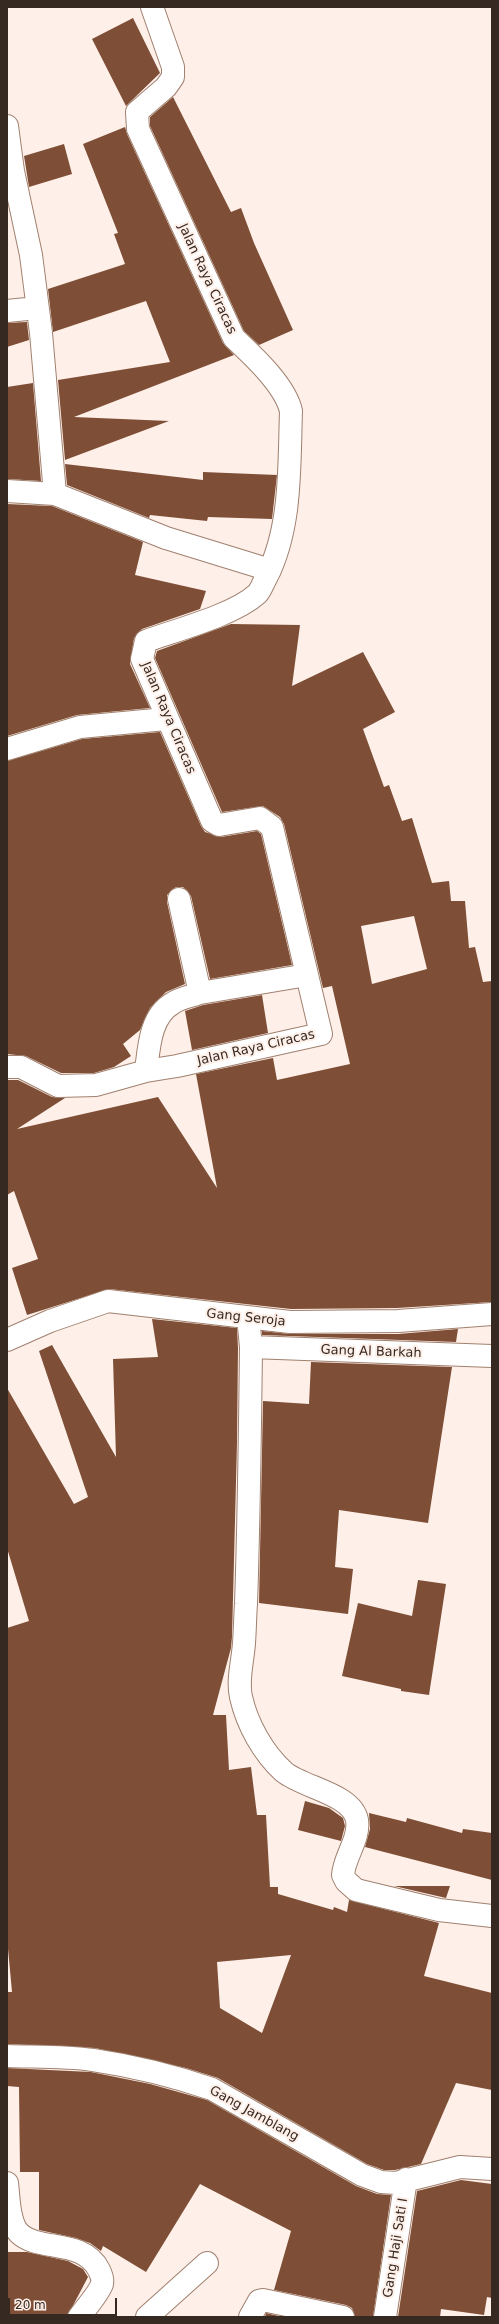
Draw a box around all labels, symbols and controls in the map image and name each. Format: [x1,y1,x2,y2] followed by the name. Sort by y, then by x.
[175,221,239,337] street label: Jalan Raya Ciracas
[137,660,199,776] street label: Jalan Raya Ciracas
[196,1027,316,1069] street label: Jalan Raya Ciracas
[206,1306,286,1330] street label: Gang Seroja
[320,1342,422,1362] street label: Gang Al Barkah
[207,2083,301,2145] street label: Gang Jamblang
[380,2197,412,2299] street label: Gang Haji Sati I
[10,2290,119,2316] scale bar
[15,2298,46,2312] text: 20 m

